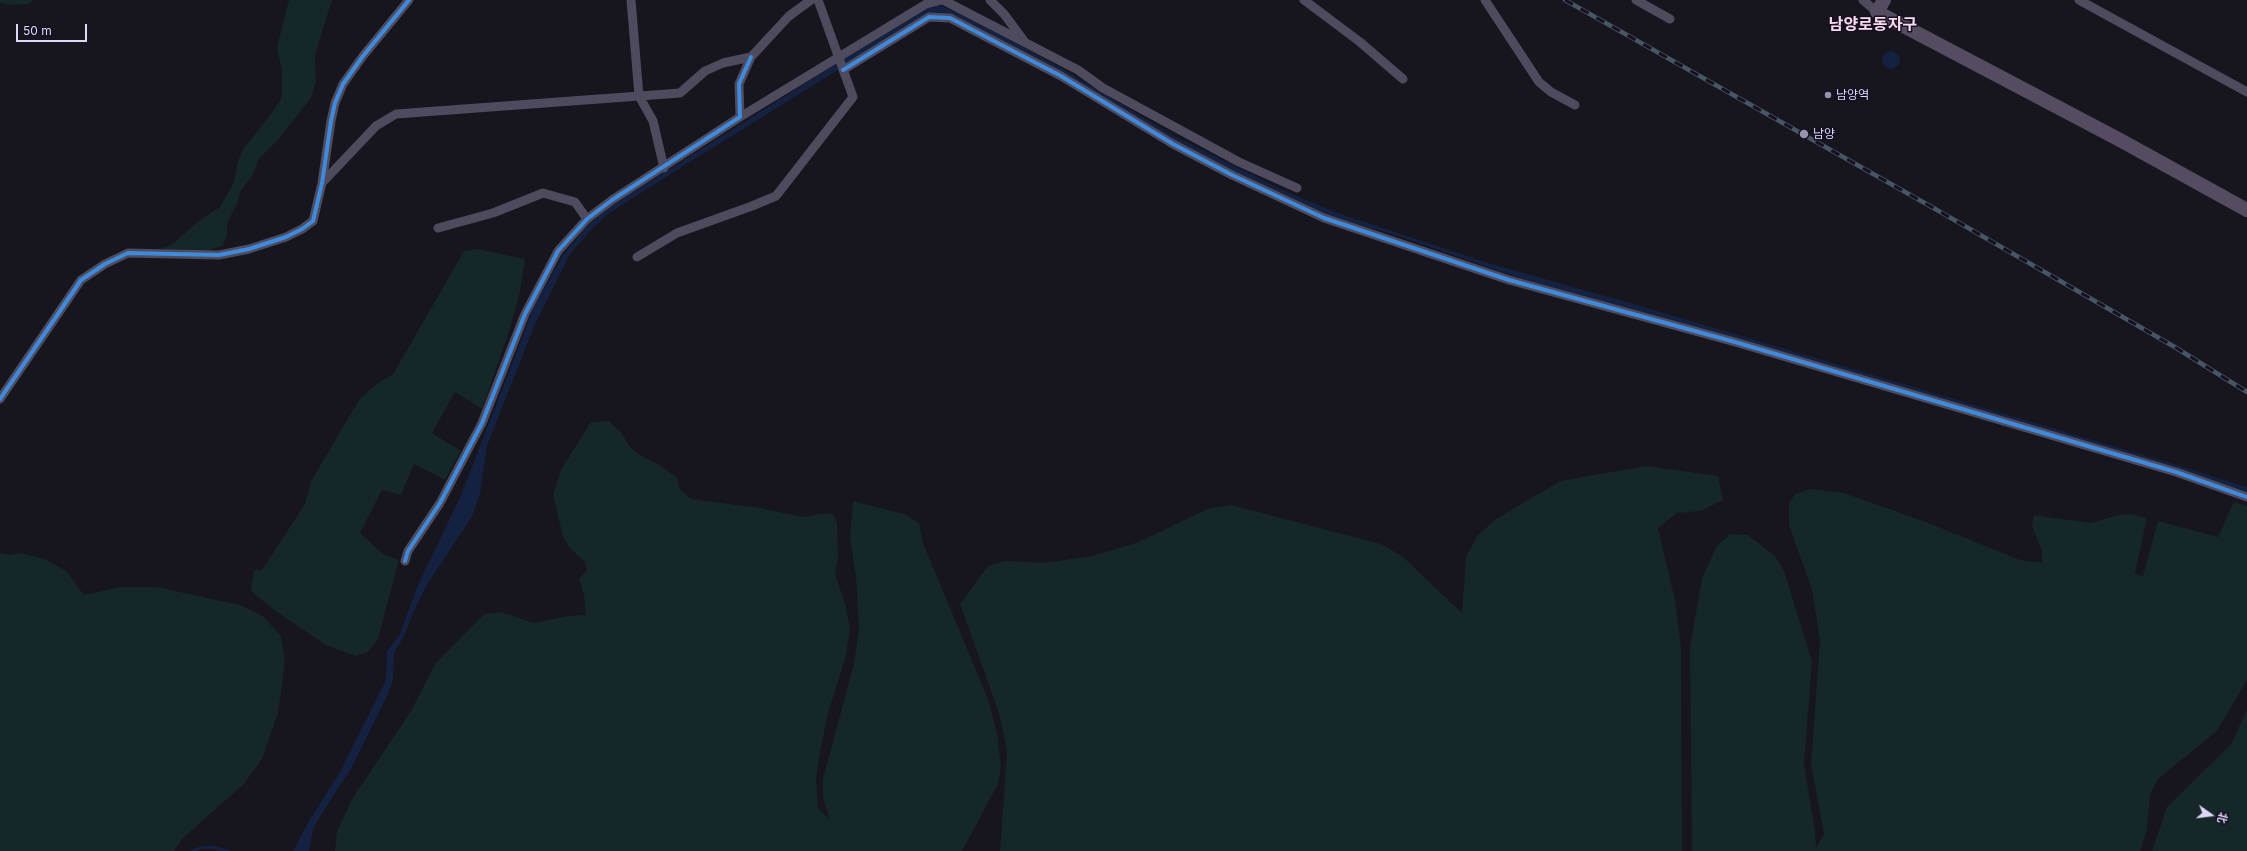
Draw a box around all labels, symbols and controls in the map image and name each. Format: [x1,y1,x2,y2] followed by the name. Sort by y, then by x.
[1829,15,1917,35] district label: 남양로동자구
[18,16,89,42] scale bar
[23,23,52,38] text: 50 m
[1836,88,1869,102] place label: 남양역
[1823,90,1833,100] marker: 남양역
[1813,127,1835,141] place label: 남양
[1798,128,1810,140] marker: 남양
[2191,795,2231,835] north arrow
[2215,811,2231,825] text: 北

